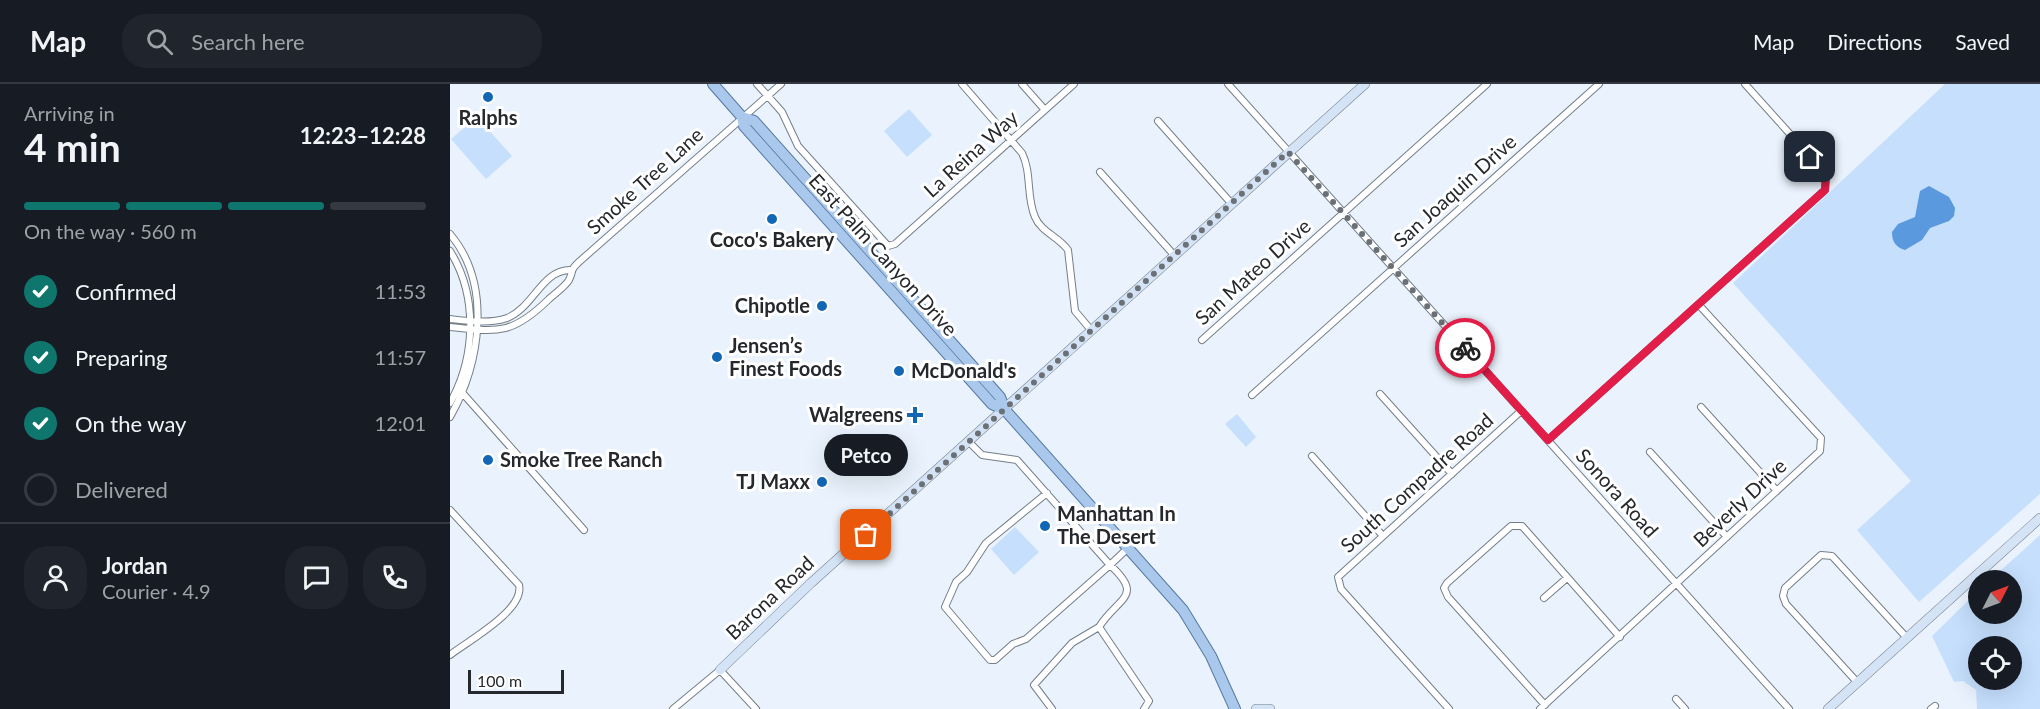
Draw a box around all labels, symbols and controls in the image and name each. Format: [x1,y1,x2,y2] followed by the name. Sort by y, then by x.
[122,14,542,68] search box
[30,24,86,58] text: Map
[143,25,176,58] icon: search
[191,28,305,55] text: Search here
[1753,29,1794,54] text: Map
[1827,29,1922,54] text: Directions
[1955,29,2010,54] text: Saved
[481,90,495,104] marker: Ralphs
[24,101,115,125] text: Arriving in
[918,104,1023,202] street label: La Reina Way
[458,105,518,129] place label: Ralphs
[300,122,426,149] text: 12:23–12:28
[581,122,707,239] street label: Smoke Tree Lane
[24,124,121,170] text: 4 min
[1388,129,1521,252] street label: San Joaquin Drive
[1784,131,1835,182] pin
[1793,140,1826,173] icon: home
[805,168,963,340] street label: East Palm Canyon Drive
[765,212,779,226] marker: Coco's Bakery
[1190,213,1315,329] street label: San Mateo Drive
[24,219,197,243] text: On the way · 560 m
[710,227,835,251] place label: Coco's Bakery
[24,275,57,308] icon: check
[75,278,177,305] text: Confirmed
[375,279,426,303] text: 11:53
[735,293,810,317] place label: Chipotle
[815,299,829,313] marker: Chipotle
[1435,318,1495,378] courier
[1449,332,1482,365] icon: bike
[729,333,842,380] place label: Jensen’s Finest Foods
[24,341,57,374] icon: check
[75,344,167,371] text: Preparing
[375,345,426,369] text: 11:57
[710,350,724,364] marker: Jensen’s Finest Foods
[911,358,1016,382] place label: McDonald's
[892,364,906,378] marker: McDonald's
[809,402,903,426] place label: Walgreens
[24,407,57,440] icon: check
[1335,407,1498,557] street label: South Compadre Road
[908,408,922,422] marker: Walgreens
[75,410,186,437] text: On the way
[375,411,426,435] text: 12:01
[824,433,908,475] callout: Petco
[841,443,891,467] text: Petco
[1572,443,1664,542] street label: Sonora Road
[500,447,663,471] place label: Smoke Tree Ranch
[481,453,495,467] marker: Smoke Tree Ranch
[1688,453,1791,551] street label: Beverly Drive
[736,469,811,493] place label: TJ Maxx
[815,475,829,489] marker: TJ Maxx
[75,476,168,503] text: Delivered
[1057,501,1176,548] place label: Manhattan In The Desert
[840,509,891,560] pin
[849,518,882,551] icon: bag
[1038,519,1052,533] marker: Manhattan In The Desert
[24,546,87,609] button: person
[285,546,348,609] button: chat
[363,546,426,609] button: phone
[720,550,818,644] street label: Barona Road
[102,552,168,579] text: Jordan
[1968,570,2022,624] north arrow
[1968,570,2022,690] map controls
[102,579,211,603] text: Courier · 4.9
[1968,636,2022,690] button: locate
[468,667,564,694] scale bar
[477,671,522,690] text: 100 m

